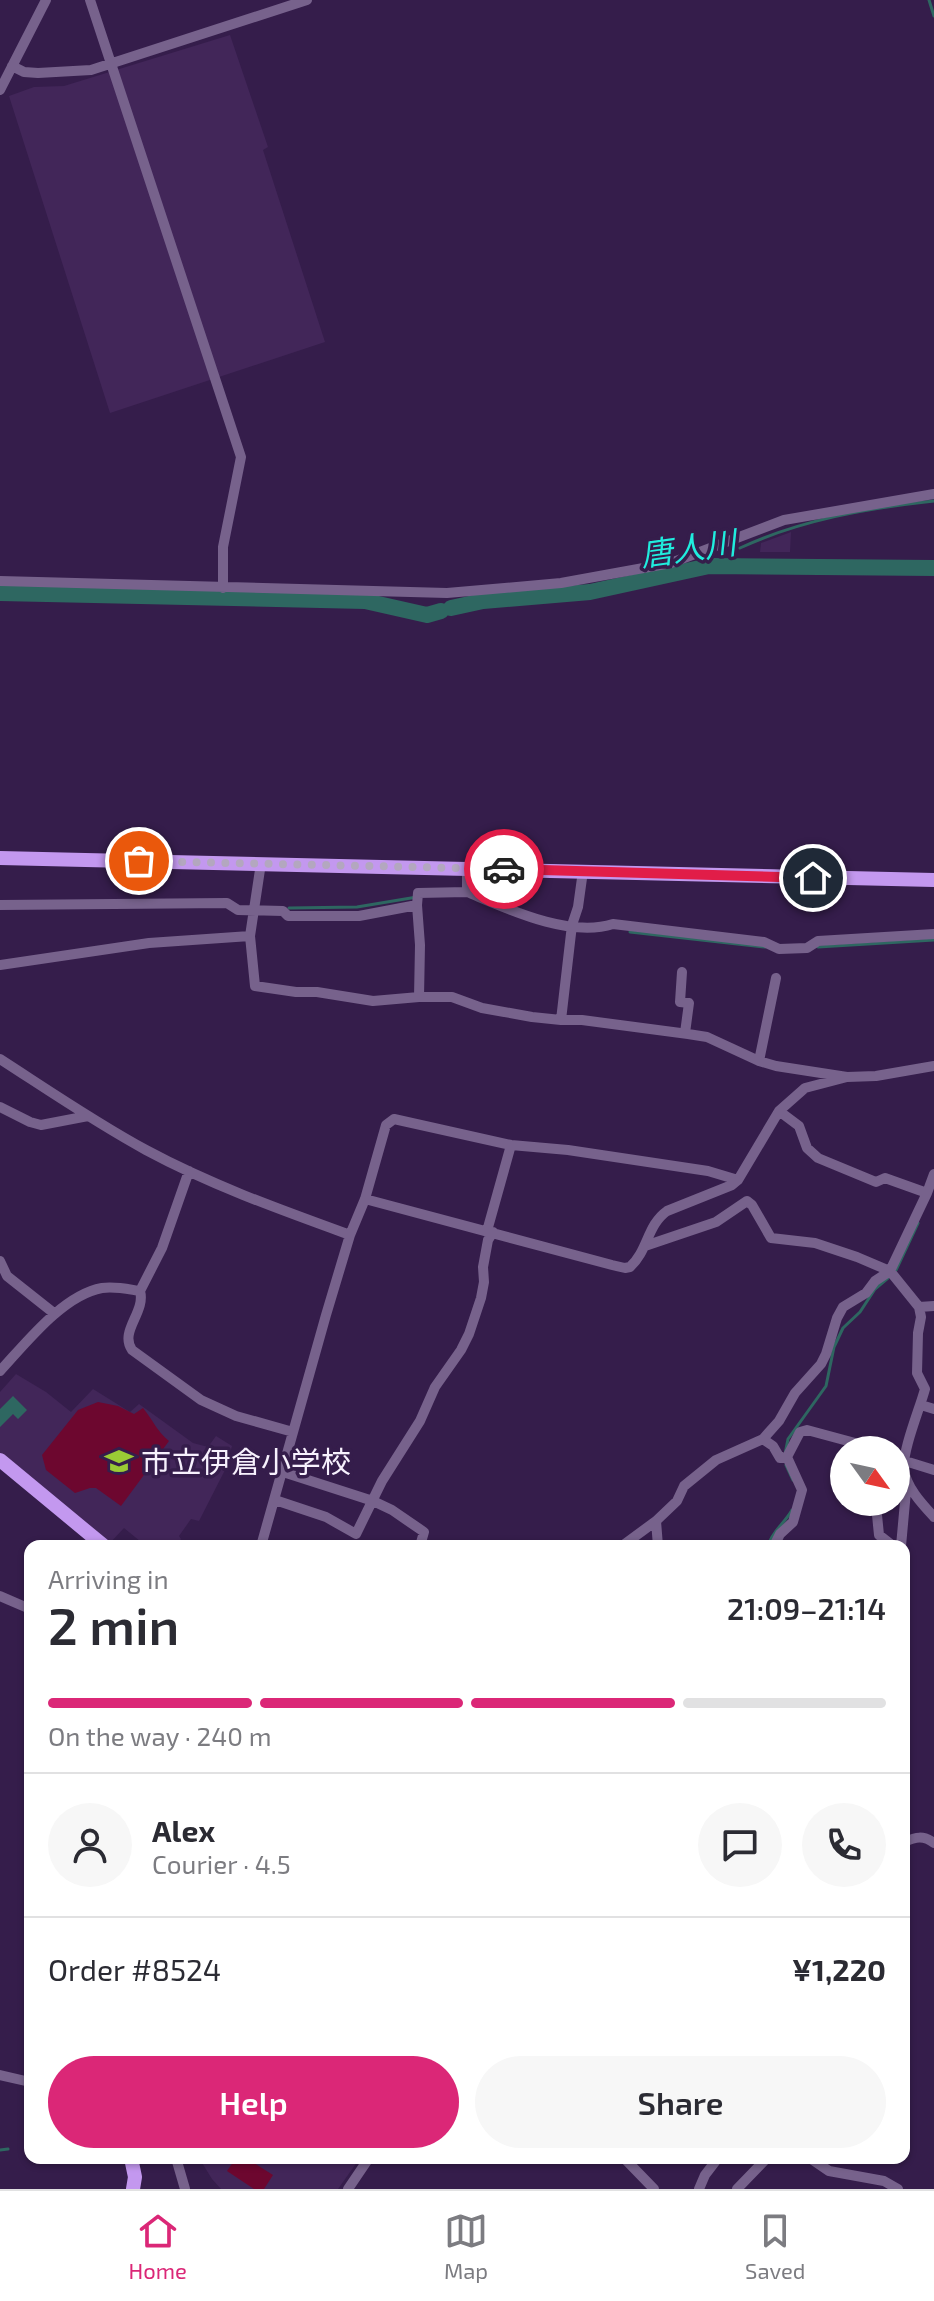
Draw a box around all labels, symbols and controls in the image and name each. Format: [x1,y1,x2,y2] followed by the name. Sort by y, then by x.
[638,521,741,572] water label: 唐人川
[105,827,173,895] pin
[464,829,544,909] courier
[117,839,161,883] icon: bag
[779,844,847,912] pin
[482,847,526,891] icon: car
[791,856,835,900] icon: home
[830,1436,910,1516] north arrow
[830,1436,910,1516] map controls
[141,1443,351,1479] place label: 市立伊倉小学校
[104,1446,134,1476] school or university icon: 市立伊倉小学校
[48,1563,169,1594] text: Arriving in
[727,1590,886,1626] text: 21:09–21:14
[48,1593,179,1655] text: 2 min
[48,1720,271,1751] text: On the way · 240 m
[48,1803,132,1887] button: person
[698,1803,782,1887] button: chat
[802,1803,886,1887] button: phone
[152,1812,215,1848] text: Alex
[152,1848,291,1879] text: Courier · 4.5
[48,1951,221,1987] text: Order #8524
[792,1951,886,1987] text: ¥1,220
[48,2056,459,2148] button: Help
[475,2056,886,2148] button: Share
[129,2209,187,2283] tab: Home
[444,2209,488,2283] tab: Map
[745,2209,805,2283] tab: Saved

